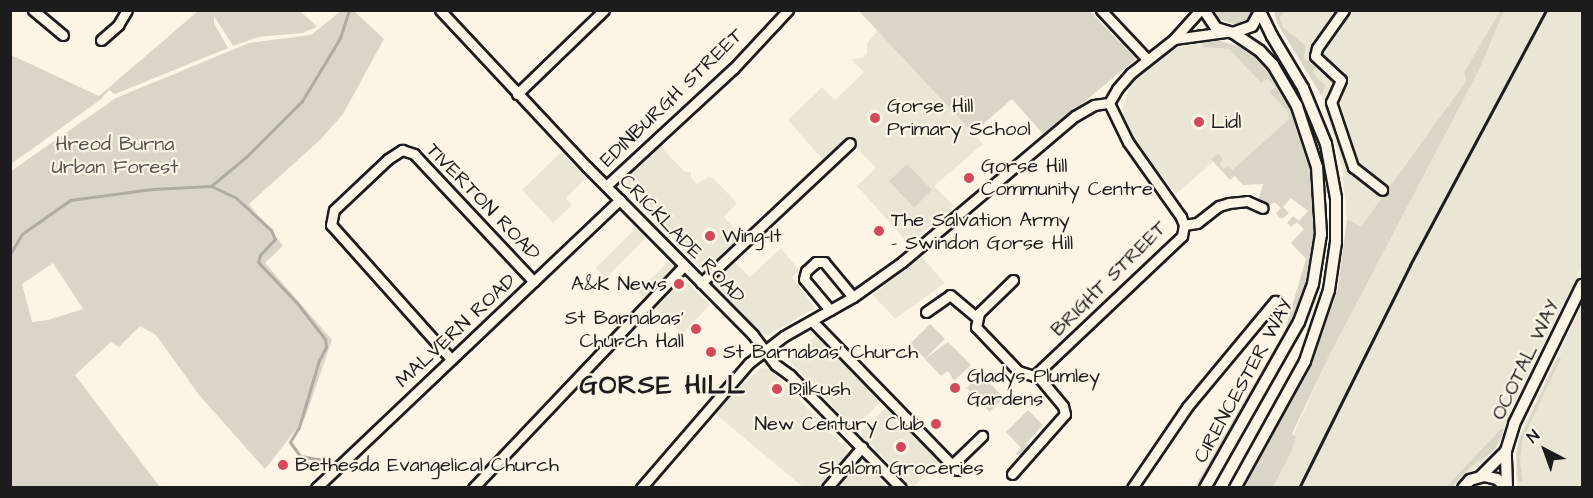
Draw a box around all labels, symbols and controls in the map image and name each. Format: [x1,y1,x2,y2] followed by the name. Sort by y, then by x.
[595,23,749,173] street label: EDINBURGH STREET
[887,94,1031,141] place label: Gorse Hill Primary School
[1211,110,1241,134] place label: Lidl
[868,111,882,125] marker: Gorse Hill Primary School
[1192,115,1206,129] marker: Lidl
[52,133,178,180] park label: Hreod Burna Urban Forest
[421,138,545,266] street label: TIVERTON ROAD
[981,154,1153,201] place label: Gorse Hill Community Centre
[614,169,750,309] street label: CRICKLADE ROAD
[962,171,976,185] marker: Gorse Hill Community Centre
[891,208,1073,255] place label: The Salvation Army - Swindon Gorse Hill
[1046,216,1172,342] street label: BRIGHT STREET
[722,224,781,248] place label: Wing-It
[872,224,886,238] marker: The Salvation Army - Swindon Gorse Hill
[703,229,717,243] marker: Wing-It
[391,269,521,393] street label: MALVERN ROAD
[571,272,667,296] place label: A&K News
[672,277,686,291] marker: A&K News
[1189,295,1299,467] street label: CIRENCESTER WAY
[1487,296,1565,424] street label: OCOTAL WAY
[565,306,684,353] place label: St Barnabas' Church Hall
[689,322,703,336] marker: St Barnabas' Church Hall
[723,340,918,364] place label: St Barnabas' Church
[704,345,718,359] marker: St Barnabas' Church
[967,365,1100,412] place label: Gladys Plumley Gardens
[579,370,747,402] district label: GORSE HILL
[789,377,851,401] place label: Dilkush
[948,381,962,395] marker: Gladys Plumley Gardens
[770,382,784,396] marker: Dilkush
[755,412,924,436] place label: New Century Club
[929,417,943,431] marker: New Century Club
[1515,420,1575,480] north arrow
[1522,425,1544,448] text: N
[894,440,908,454] marker: Shalom Groceries
[295,453,559,477] place label: Bethesda Evangelical Church
[818,456,984,480] place label: Shalom Groceries
[276,458,290,472] marker: Bethesda Evangelical Church

